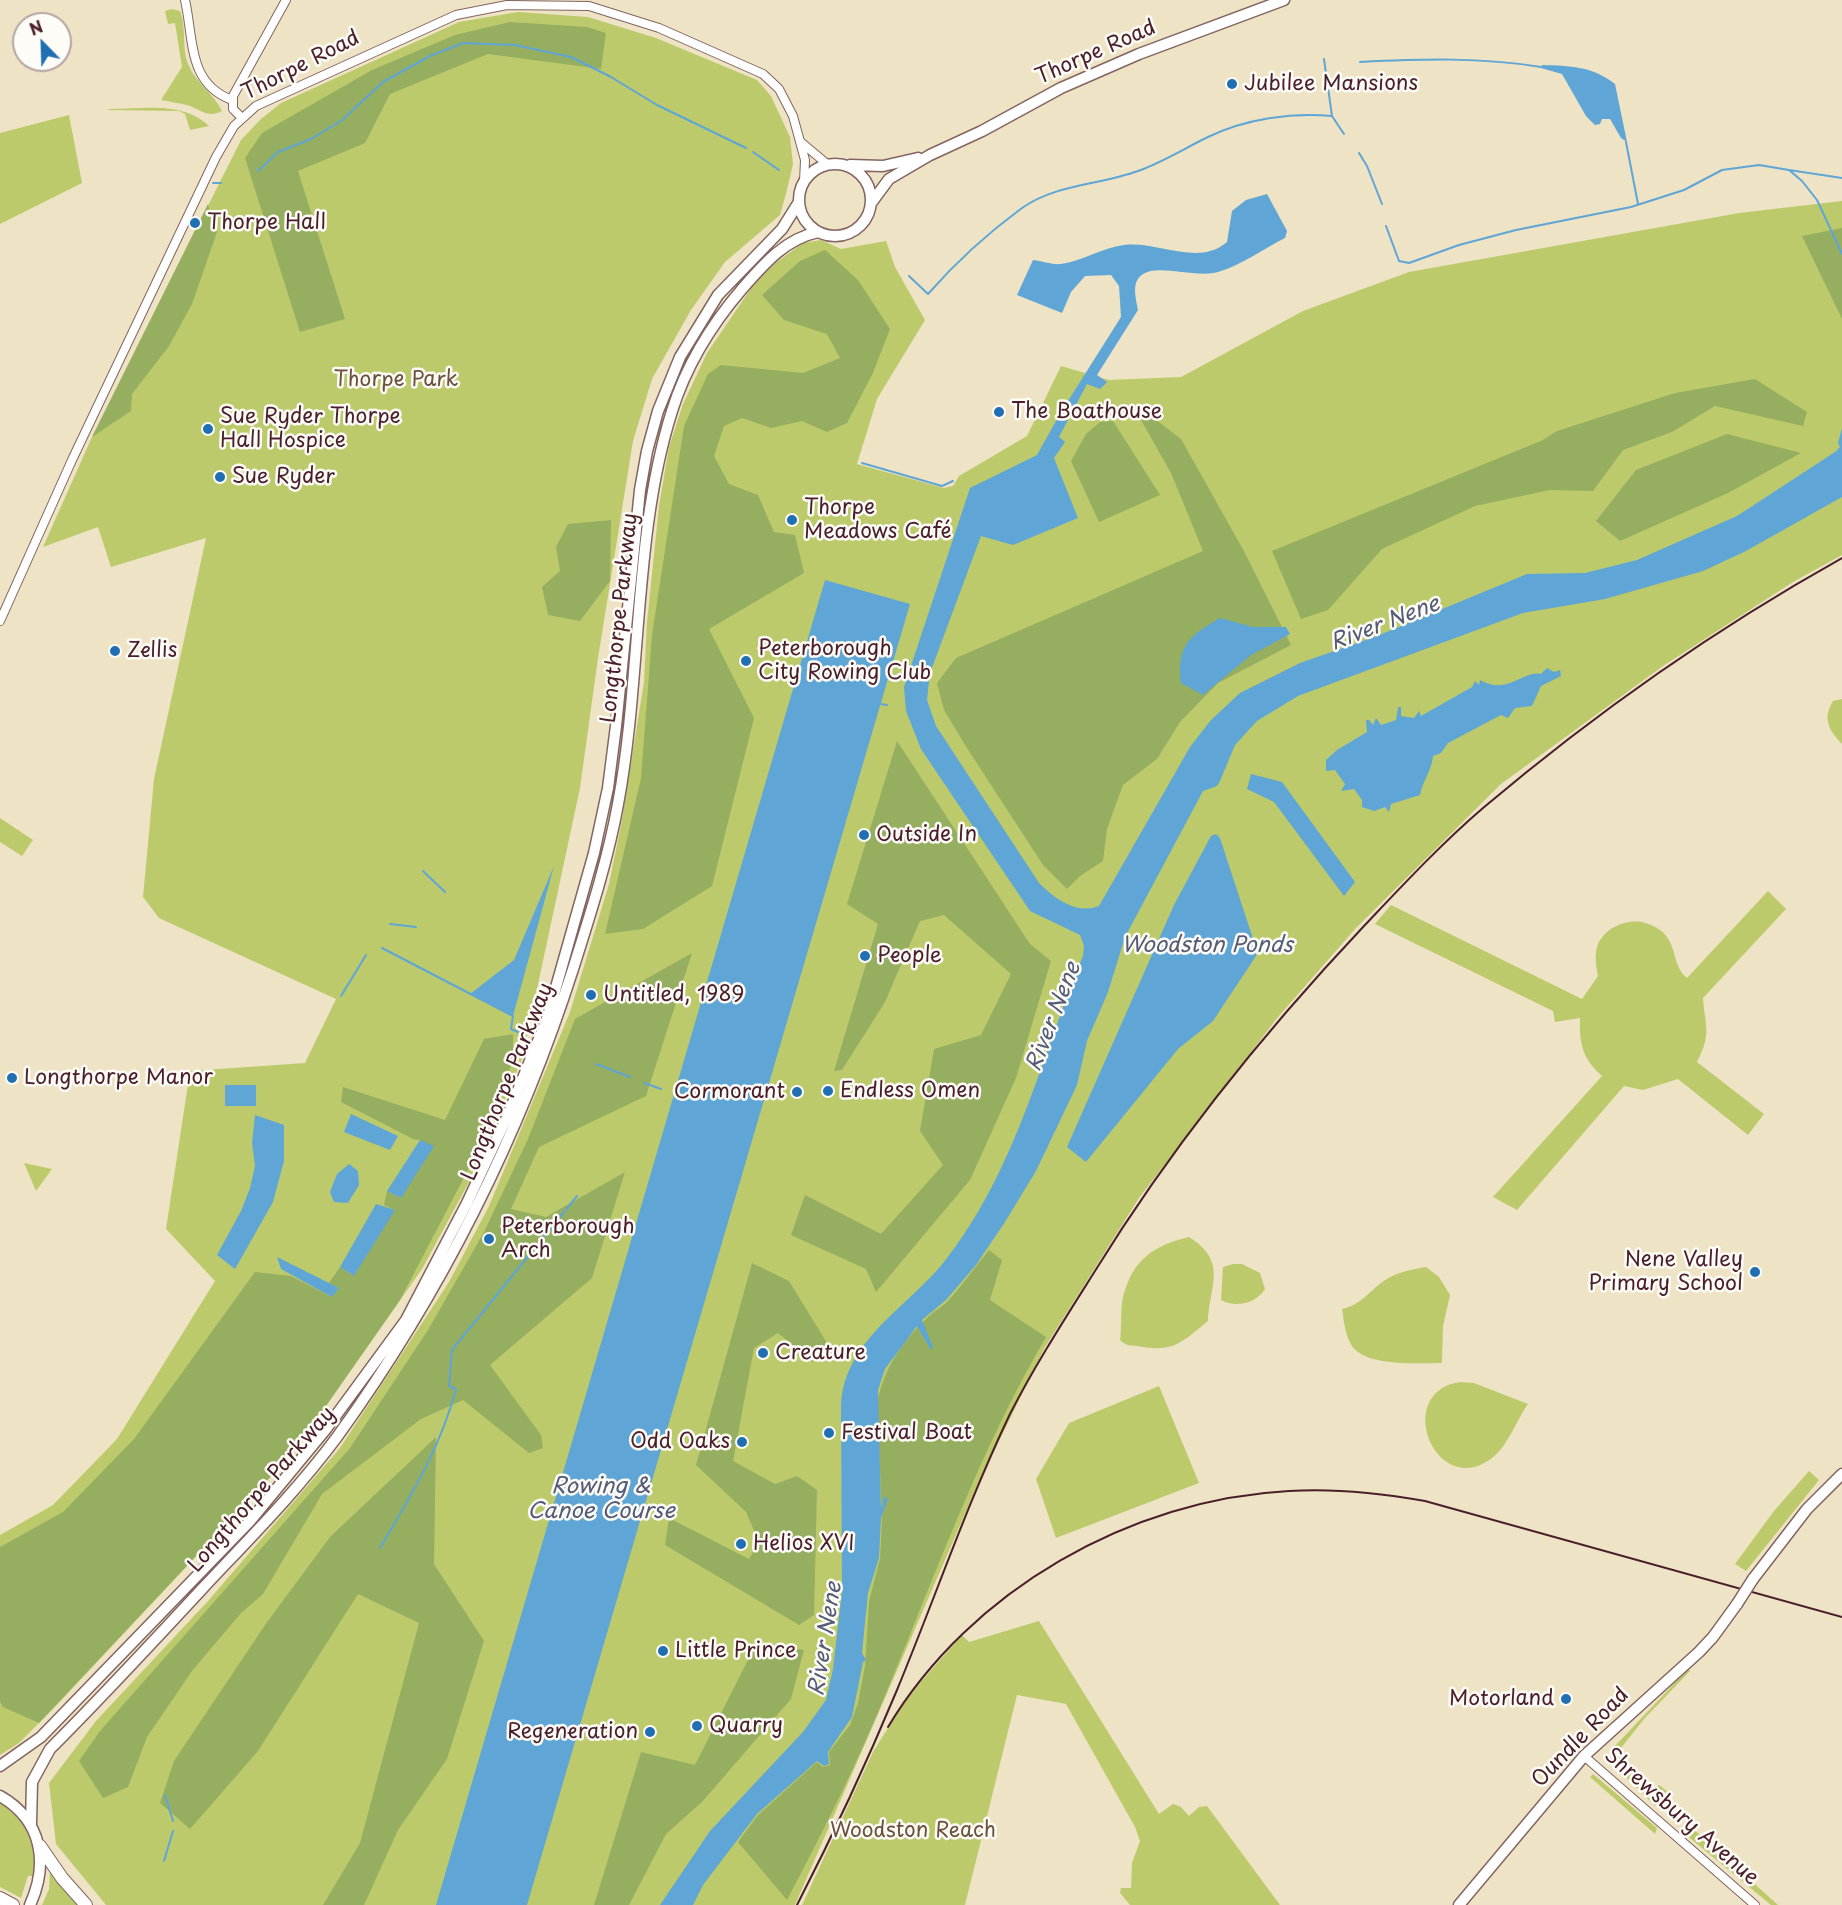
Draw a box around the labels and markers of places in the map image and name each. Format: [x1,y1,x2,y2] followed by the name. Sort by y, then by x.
[1244,71,1418,97] place label: Jubilee Mansions
[1225,77,1239,91] marker: Jubilee Mansions
[207,210,326,236] place label: Thorpe Hall
[188,216,202,230] marker: Thorpe Hall
[1011,399,1162,425] place label: The Boathouse
[220,404,401,454] place label: Sue Ryder Thorpe Hall Hospice
[992,405,1006,419] marker: The Boathouse
[201,422,215,436] marker: Sue Ryder Thorpe Hall Hospice
[232,464,335,490] place label: Sue Ryder
[213,470,227,484] marker: Sue Ryder
[804,495,952,545] place label: Thorpe Meadows Café
[785,513,799,527] marker: Thorpe Meadows Café
[758,636,931,686] place label: Peterborough City Rowing Club
[127,638,177,664] place label: Zellis
[108,644,122,658] marker: Zellis
[739,654,753,668] marker: Peterborough City Rowing Club
[876,822,977,848] place label: Outside In
[857,828,871,842] marker: Outside In
[877,943,942,969] place label: People
[858,949,872,963] marker: People
[603,982,744,1008] place label: Untitled, 1989
[584,988,598,1002] marker: Untitled, 1989
[24,1065,213,1091] place label: Longthorpe Manor
[5,1071,19,1085] marker: Longthorpe Manor
[840,1078,980,1104] place label: Endless Omen
[674,1079,785,1105] place label: Cormorant
[821,1084,835,1098] marker: Endless Omen
[790,1085,804,1099] marker: Cormorant
[501,1214,635,1264] place label: Peterborough Arch
[482,1232,496,1246] marker: Peterborough Arch
[1588,1247,1743,1297] place label: Nene Valley Primary School
[1748,1265,1762,1279] marker: Nene Valley Primary School
[775,1340,866,1366] place label: Creature
[756,1346,770,1360] marker: Creature
[841,1420,972,1446] place label: Festival Boat
[822,1426,836,1440] marker: Festival Boat
[630,1429,730,1455] place label: Odd Oaks
[735,1435,749,1449] marker: Odd Oaks
[753,1531,855,1557] place label: Helios XVI
[734,1537,748,1551] marker: Helios XVI
[675,1638,796,1664] place label: Little Prince
[656,1644,670,1658] marker: Little Prince
[1449,1686,1554,1712] place label: Motorland
[1559,1692,1573,1706] marker: Motorland
[709,1713,783,1739] place label: Quarry
[507,1719,638,1745] place label: Regeneration
[690,1719,704,1733] marker: Quarry
[643,1725,657,1739] marker: Regeneration

